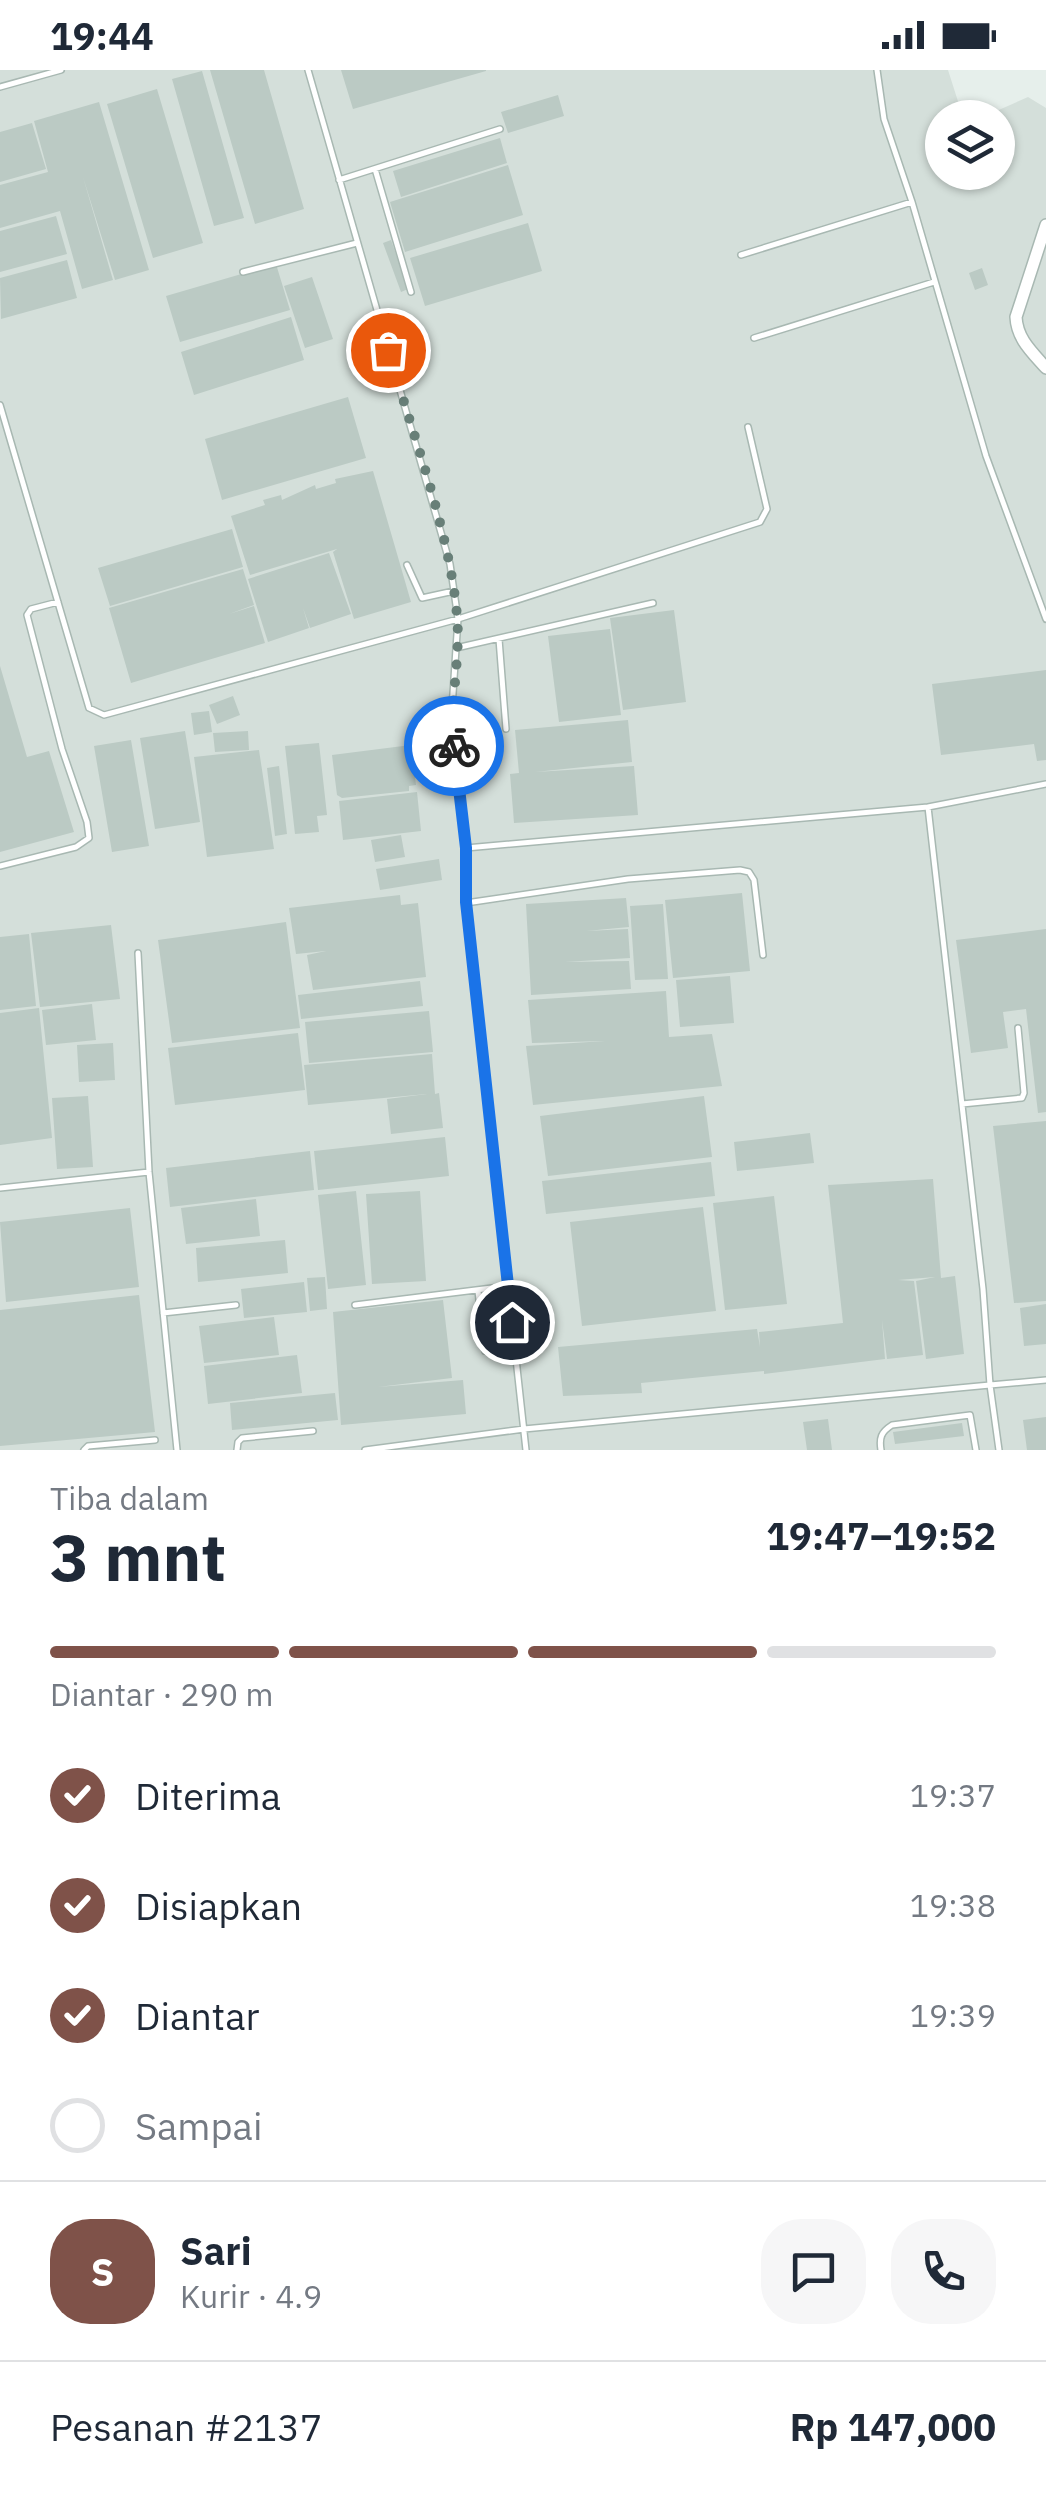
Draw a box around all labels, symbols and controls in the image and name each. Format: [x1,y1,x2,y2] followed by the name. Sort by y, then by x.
[50,11,154,60] text: 19:44
[925,100,1015,190] map controls
[925,100,1015,190] button: layers
[346,308,431,393] pin
[361,323,416,378] icon: bag
[404,696,504,796] courier
[427,719,482,774] icon: bike
[470,1280,555,1365] pin
[485,1295,540,1350] icon: home
[50,1477,209,1519] text: Tiba dalam
[766,1511,996,1560] text: 19:47–19:52
[50,1514,226,1599] text: 3 mnt
[50,1673,273,1715] text: Diantar · 290 m
[50,1768,105,1823] icon: check
[135,1771,281,1820] text: Diterima
[910,1774,996,1816] text: 19:37
[50,1878,105,1933] icon: check
[135,1881,302,1930] text: Disiapkan
[910,1884,996,1926] text: 19:38
[50,1988,105,2043] icon: check
[135,1991,259,2040] text: Diantar
[910,1994,996,2036] text: 19:39
[135,2101,262,2150] text: Sampai
[761,2219,866,2324] button: chat
[891,2219,996,2324] button: phone
[180,2226,252,2275] text: Sari
[91,2247,114,2296] text: S
[180,2275,322,2317] text: Kurir · 4.9
[50,2402,323,2451] text: Pesanan #2137
[790,2402,996,2451] text: Rp 147,000

